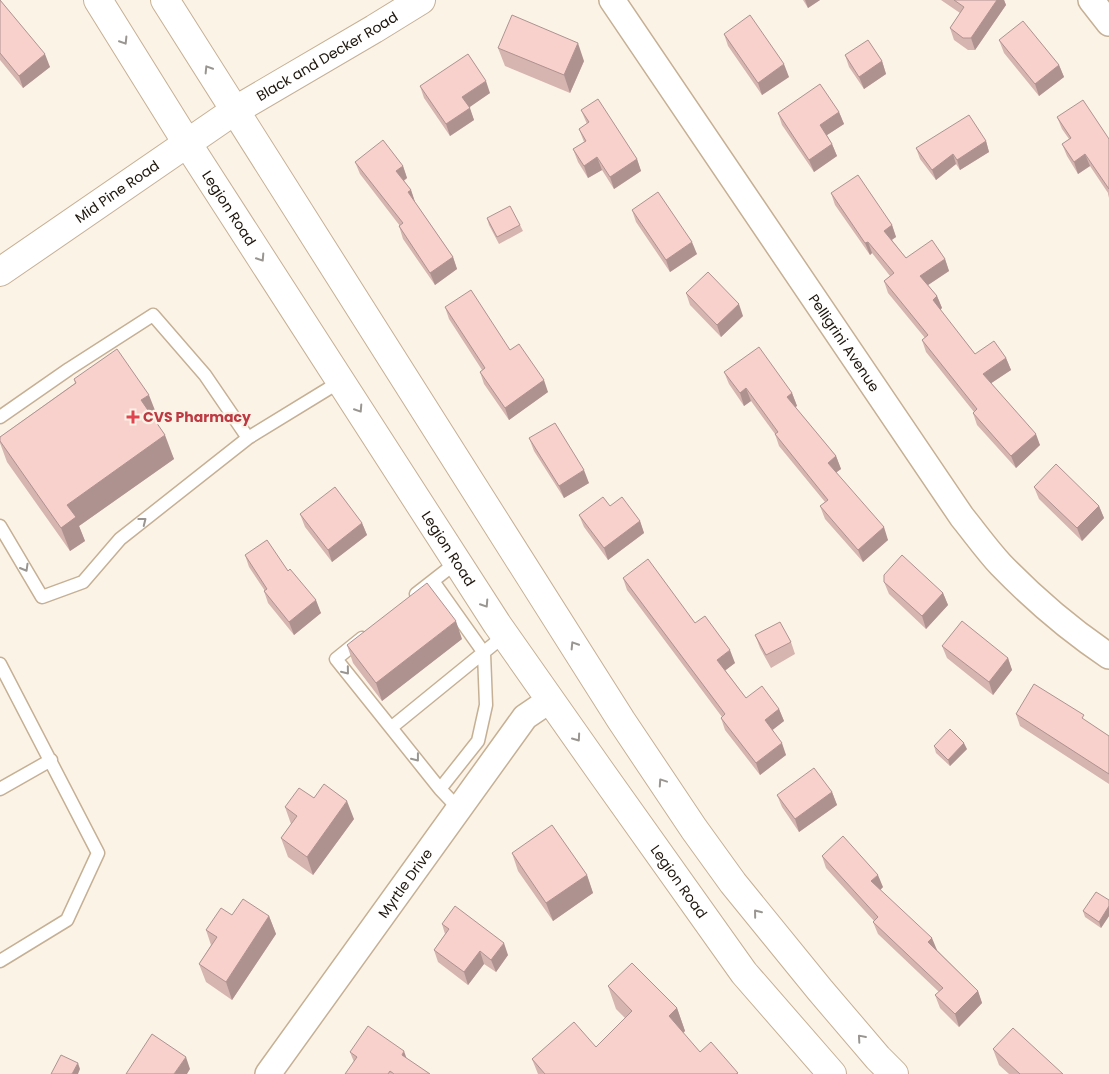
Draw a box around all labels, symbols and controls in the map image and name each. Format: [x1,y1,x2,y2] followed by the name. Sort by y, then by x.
[253,7,402,106] street label: Black and Decker Road
[117,36,127,45] one-way arrow
[205,66,215,75] one-way arrow
[71,155,163,228] street label: Mid Pine Road
[197,167,261,250] street label: Legion Road
[255,252,264,261] one-way arrow
[804,290,885,396] street label: Pelligrini Avenue
[353,403,362,413] one-way arrow
[143,407,251,427] place label: CVS Pharmacy
[127,411,139,423] marker: CVS Pharmacy
[417,507,480,590] street label: Legion Road
[137,518,146,527] one-way arrow
[18,563,28,572] one-way arrow
[478,599,488,608] one-way arrow
[571,641,580,651] one-way arrow
[341,665,349,674] one-way arrow
[571,732,580,742] one-way arrow
[410,752,419,762] one-way arrow
[659,778,668,787] one-way arrow
[646,841,712,922] street label: Legion Road
[373,844,437,922] street label: Myrtle Drive
[755,910,763,919] one-way arrow
[859,1035,867,1044] one-way arrow

